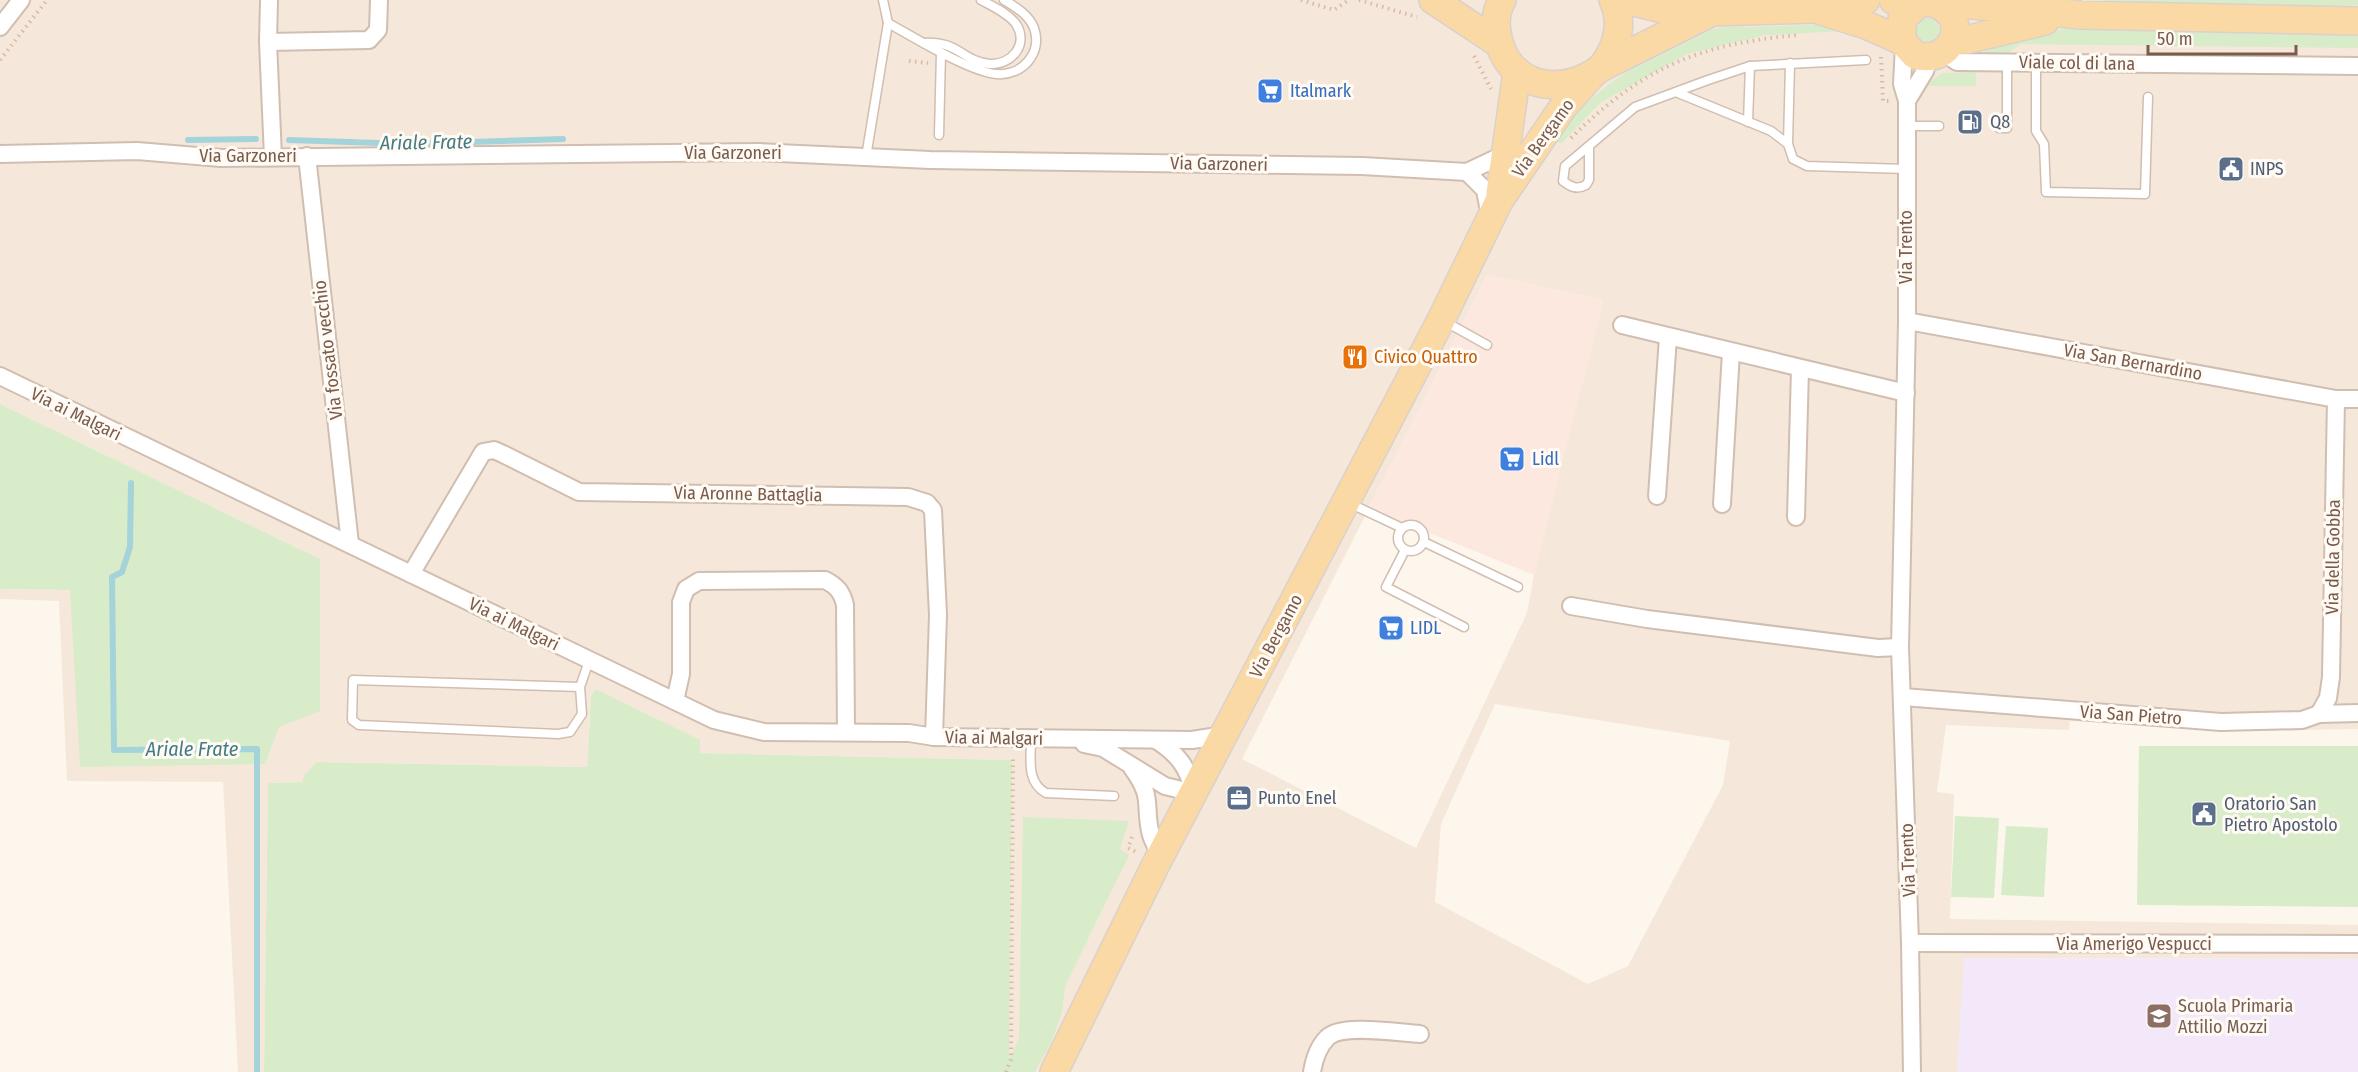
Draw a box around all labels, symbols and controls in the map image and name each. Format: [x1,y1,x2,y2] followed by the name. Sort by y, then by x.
[2148,18,2296,56] scale bar
[2157,28,2193,50] text: 50 m
[2019,51,2135,75] street label: Viale col di lana
[1255,76,1285,106] supermarket icon: Italmark
[1290,80,1352,102] place label: Italmark
[1507,94,1579,182] street label: Via Bergamo
[1955,107,1985,137] fuel station icon: Q8
[1990,111,2010,133] place label: Q8
[379,129,473,155] water label: Ariale Frate
[684,142,782,164] street label: Via Garzoneri
[199,145,297,167] street label: Via Garzoneri
[1170,152,1268,176] street label: Via Garzoneri
[2216,154,2246,184] public building icon: INPS
[2250,158,2284,180] place label: INPS
[1895,210,1917,284] street label: Via Trento
[309,279,347,421] street label: Via fossato vecchio
[2062,339,2204,385] street label: Via San Bernardino
[1340,342,1370,372] restaurant icon: Civico Quattro
[1374,346,1478,368] place label: Civico Quattro
[27,383,125,445] street label: Via ai Malgari
[1497,444,1527,474] supermarket icon: Lidl
[1532,448,1559,470] place label: Lidl
[673,482,823,506] street label: Via Aronne Battaglia
[2321,499,2345,615] street label: Via della Gobba
[1245,590,1307,682] street label: Via Bergamo
[465,593,563,655] street label: Via ai Malgari
[1376,613,1406,643] supermarket icon: LIDL
[1410,617,1441,639] place label: LIDL
[2079,700,2183,730] street label: Via San Pietro
[945,726,1043,750] street label: Via ai Malgari
[145,737,239,761] water label: Ariale Frate
[1224,783,1254,813] office icon: Punto Enel
[1258,787,1337,809] place label: Punto Enel
[2224,793,2338,836] place label: Oratorio San Pietro Apostolo
[2189,799,2219,829] public building icon: Oratorio San Pietro Apostolo
[1896,823,1920,897] street label: Via Trento
[2056,933,2212,955] street label: Via Amerigo Vespucci
[2178,995,2293,1038] place label: Scuola Primaria Attilio Mozzi
[2144,1001,2174,1031] school or university icon: Scuola Primaria Attilio Mozzi

